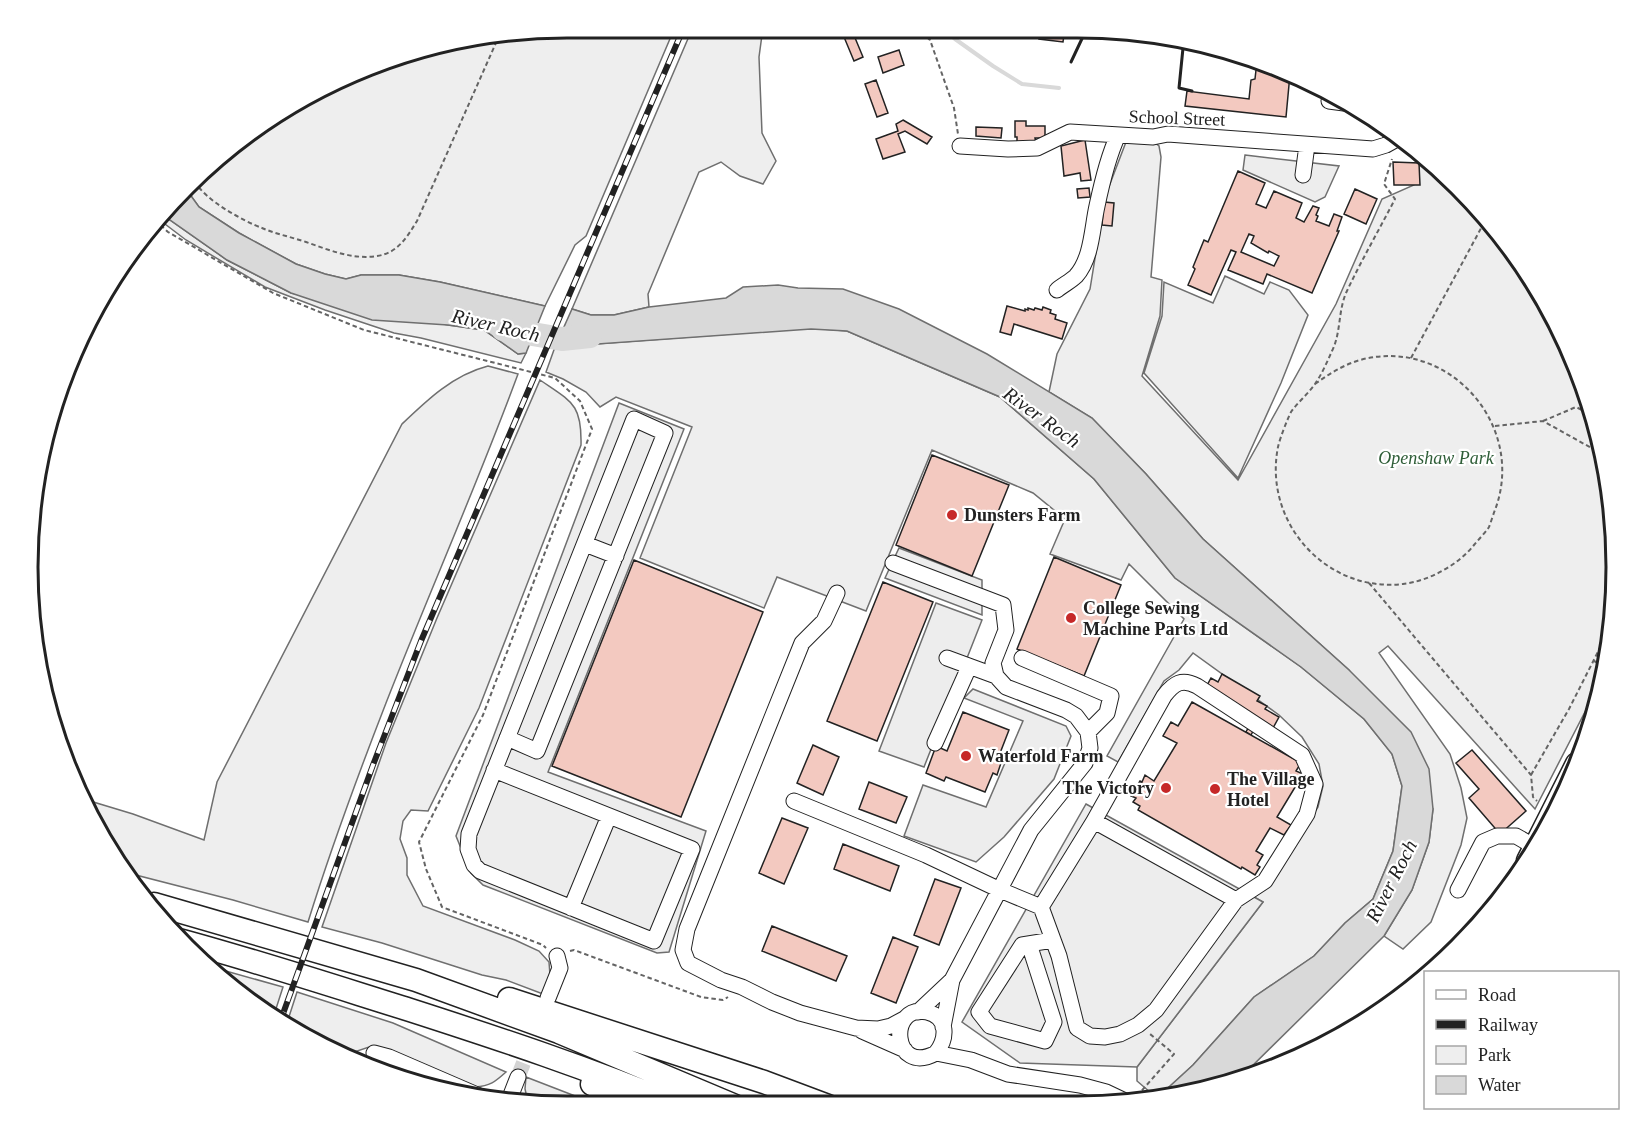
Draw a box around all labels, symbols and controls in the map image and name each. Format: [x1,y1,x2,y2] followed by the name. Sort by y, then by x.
[1128,106,1226,130] street label: School Street
[449,304,542,346] water label: River Roch
[999,381,1085,452] water label: River Roch
[1378,448,1495,468] park label: Openshaw Park
[964,505,1080,525] place label: Dunsters Farm
[945,508,959,522] marker: Dunsters Farm
[1083,598,1228,639] place label: College Sewing Machine Parts Ltd
[1064,611,1078,625] marker: College Sewing Machine Parts Ltd
[978,746,1103,766] place label: Waterfold Farm
[959,749,973,763] marker: Waterfold Farm
[1227,769,1315,810] place label: The Village Hotel
[1063,778,1154,798] place label: The Victory
[1159,781,1173,795] marker: The Victory
[1208,782,1222,796] marker: The Village Hotel
[1360,836,1421,927] water label: River Roch
[1424,971,1619,1109] legend
[1478,985,1516,1005] text: Road
[1478,1015,1538,1035] text: Railway
[1478,1045,1511,1065] text: Park
[1478,1075,1521,1095] text: Water

